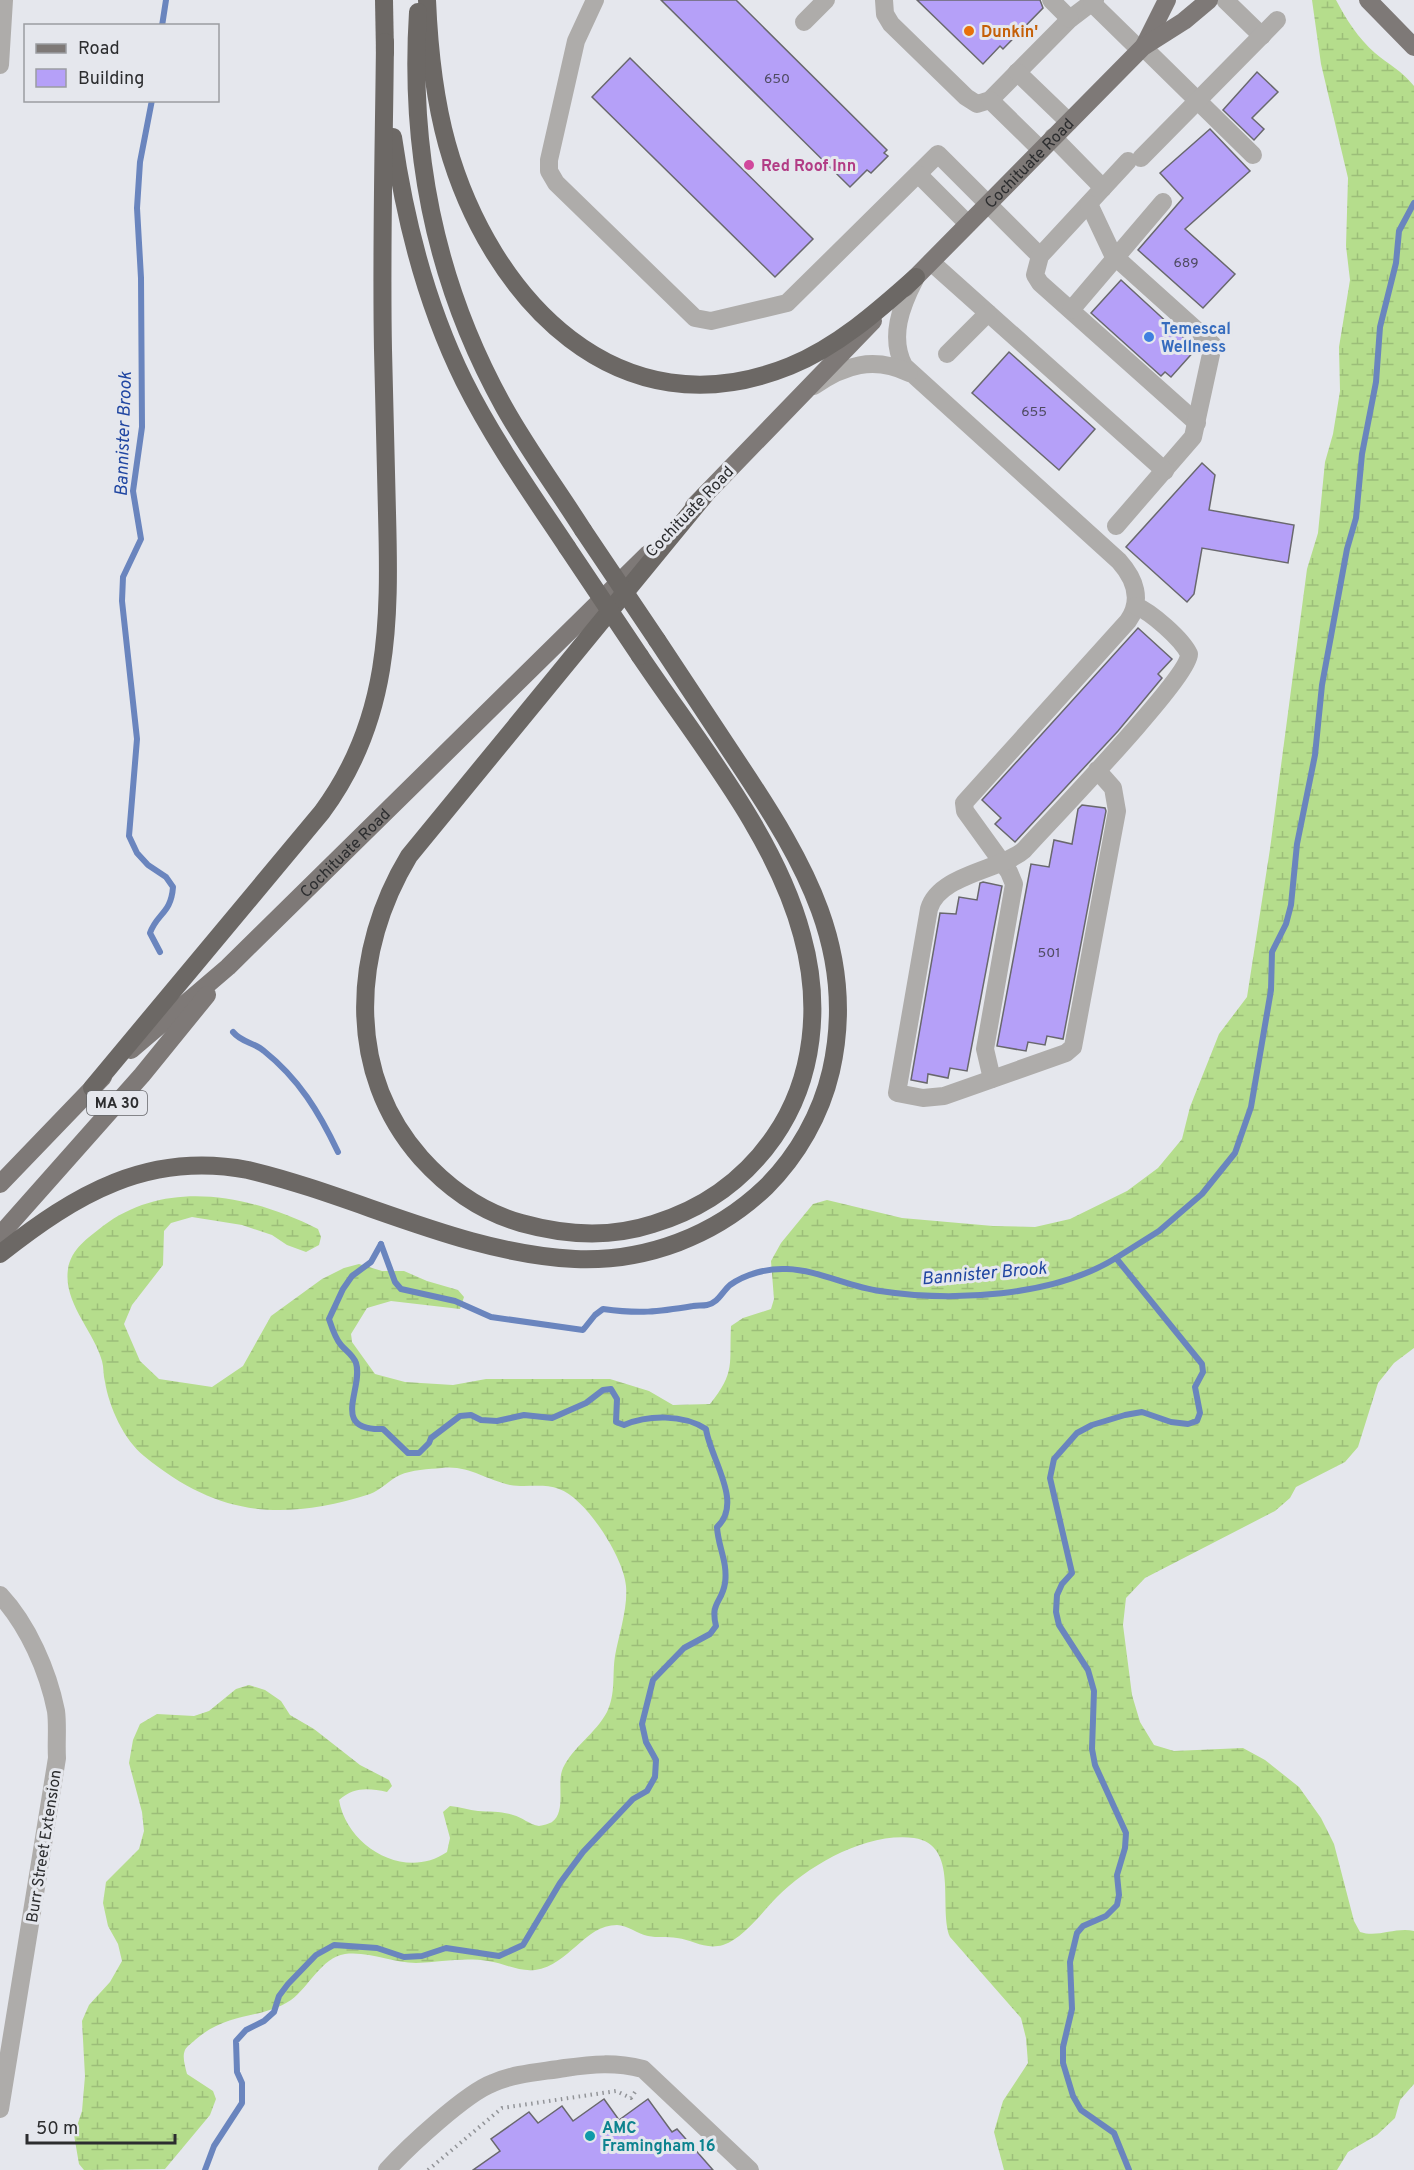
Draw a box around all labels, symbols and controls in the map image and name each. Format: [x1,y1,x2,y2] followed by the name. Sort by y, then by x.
[981,23,1038,43] place label: Dunkin'
[24,24,219,102] legend
[962,24,976,38] marker: Dunkin'
[78,38,120,61] text: Road
[78,68,144,91] text: Building
[764,71,790,88] house number: 650
[981,115,1079,214] street label: Cochituate Road
[761,157,856,177] place label: Red Roof Inn
[742,158,756,172] marker: Red Roof Inn
[1174,255,1199,272] house number: 689
[1161,320,1231,358] place label: Temescal Wellness
[1142,330,1156,344] marker: Temescal Wellness
[111,370,138,497] water label: Bannister Brook
[1021,404,1047,421] house number: 655
[642,463,739,562] street label: Cochituate Road
[296,805,395,903] street label: Cochituate Road
[1038,945,1060,962] house number: 501
[87,1091,147,1115] road number: MA 30
[921,1257,1048,1291] water label: Bannister Brook
[23,1769,67,1924] street label: Burr Street Extension
[27,2107,176,2145] scale bar
[36,2118,78,2141] text: 50 m
[602,2119,716,2157] place label: AMC Framingham 16
[583,2129,597,2143] marker: AMC Framingham 16

